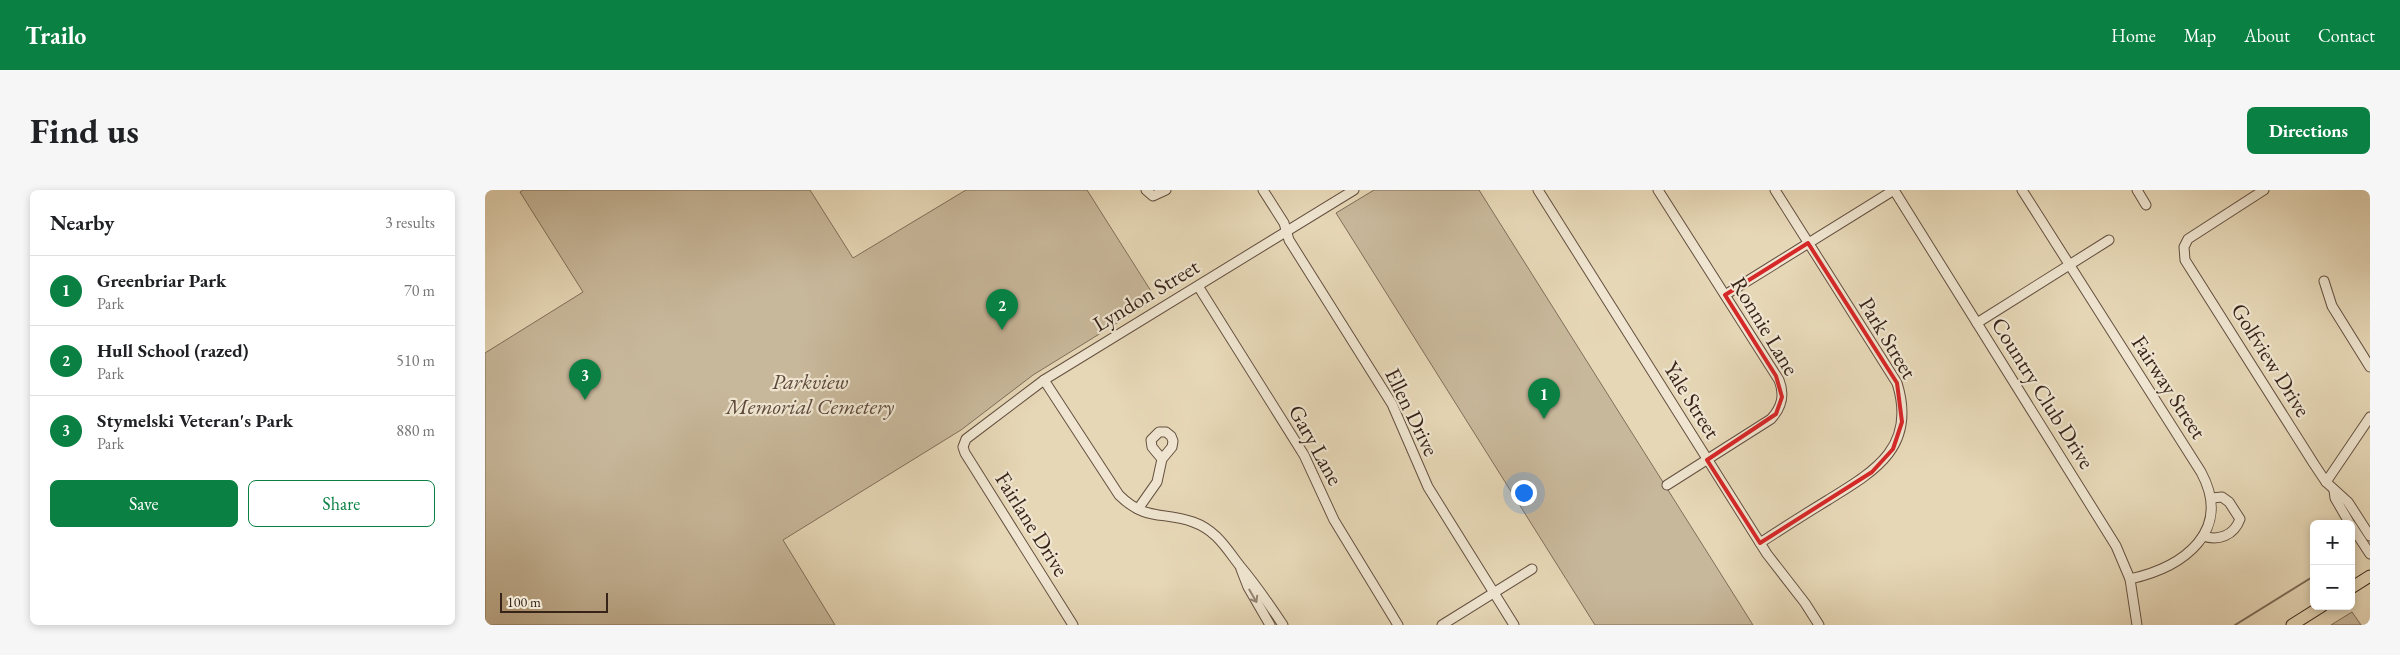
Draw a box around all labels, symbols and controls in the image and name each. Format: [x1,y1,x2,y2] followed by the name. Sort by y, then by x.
[25,20,86,51] text: Trailo
[2111,24,2156,47] text: Home
[2184,24,2216,47] text: Map
[2244,24,2290,47] text: About
[2318,24,2375,47] text: Contact
[2247,107,2370,154] button: Directions
[30,108,139,153] text: Find us
[50,209,114,236] text: Nearby
[385,212,435,233] text: 3 results
[1087,252,1205,338] street label: Lyndon Street
[97,268,226,293] text: Greenbriar Park
[1724,271,1806,381] street label: Ronnie Lane
[62,280,70,301] text: 1
[404,280,435,301] text: 70 m
[986,289,1018,330] pin: 2
[1852,292,1924,384] street label: Park Street
[97,293,124,314] text: Park
[2225,298,2318,423] street label: Golfview Drive
[1985,312,2101,474] street label: Country Club Drive
[2125,330,2213,444] street label: Fairway Street
[97,338,248,363] text: Hull School (razed)
[62,350,70,371] text: 2
[396,350,435,371] text: 510 m
[1657,356,1727,444] street label: Yale Street
[569,359,601,400] pin: 3
[97,363,124,384] text: Park
[1378,363,1446,461] street label: Ellen Drive
[724,367,894,421] park label: Parkview Memorial Cemetery
[1528,378,1560,419] pin: 1
[1282,399,1350,491] street label: Gary Lane
[97,408,293,433] text: Stymelski Veteran's Park
[62,420,70,441] text: 3
[396,420,435,441] text: 880 m
[97,433,124,454] text: Park
[988,466,1076,582] street label: Fairlane Drive
[50,480,238,527] button: Save
[248,480,435,527] button: Share
[1511,480,1537,506] your location
[2310,520,2355,610] map controls
[2310,520,2355,565] button: +
[2310,565,2355,610] button: −
[1248,588,1258,602] one-way arrow
[500,590,607,613] scale bar
[507,593,541,611] text: 100 m

